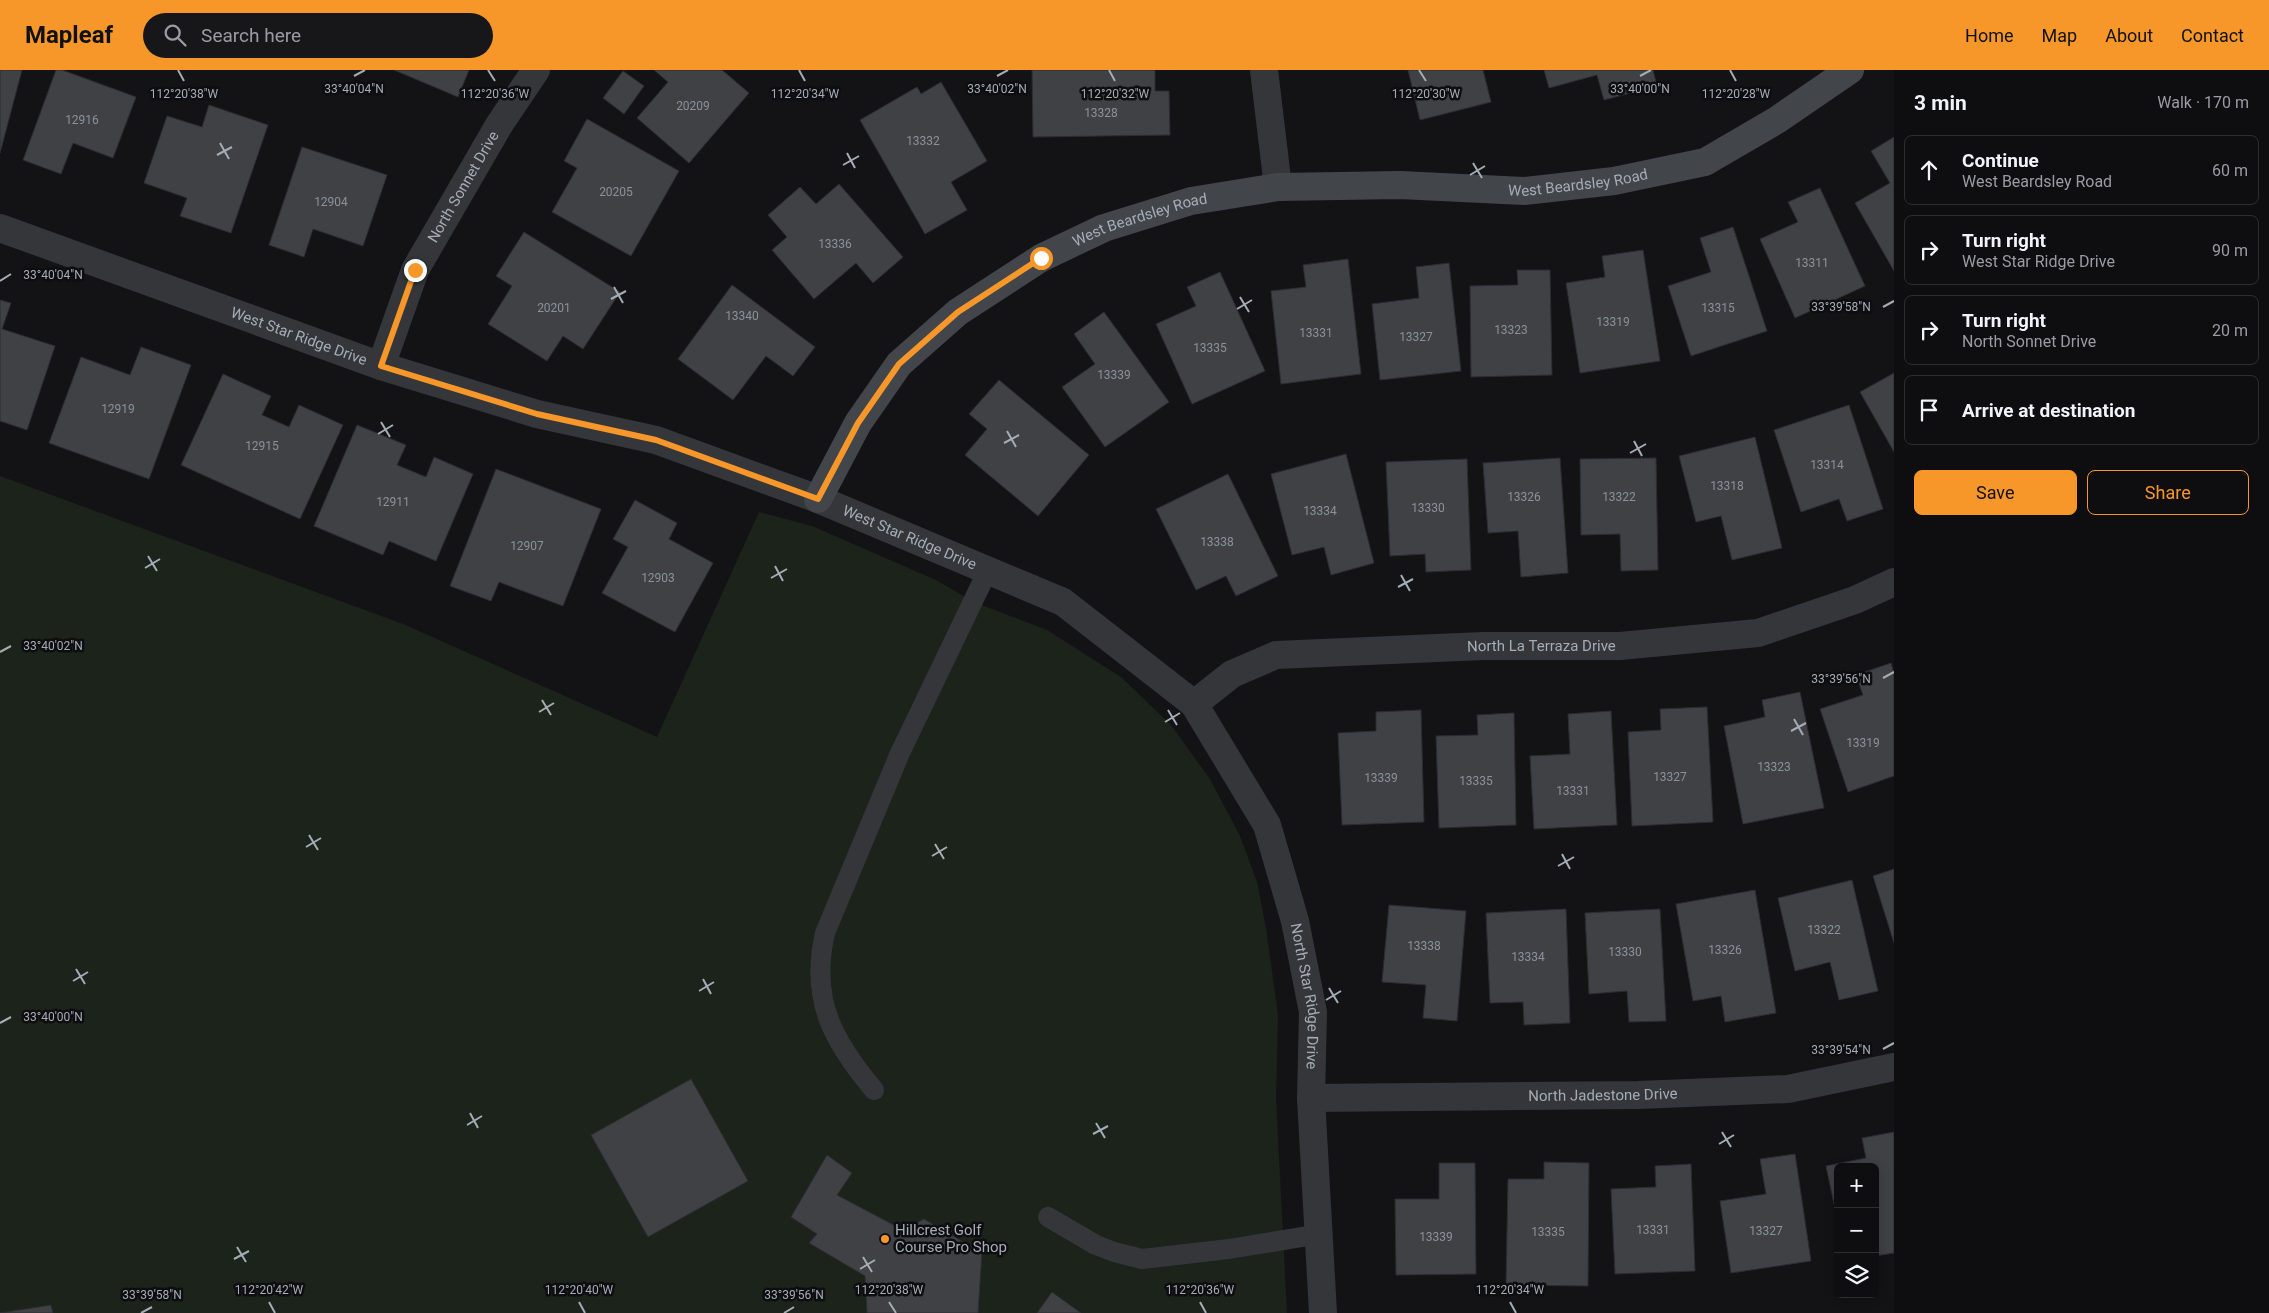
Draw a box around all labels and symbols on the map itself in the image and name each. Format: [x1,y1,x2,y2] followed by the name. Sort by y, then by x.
[324,82,384,96] text: 33°40'04"N
[967,82,1027,96] text: 33°40'02"N
[1610,82,1670,96] text: 33°40'00"N
[150,87,218,101] text: 112°20'38"W
[461,87,529,101] text: 112°20'36"W
[771,87,839,101] text: 112°20'34"W
[1081,87,1149,101] text: 112°20'32"W
[1392,87,1460,101] text: 112°20'30"W
[1702,87,1770,101] text: 112°20'28"W
[676,99,710,113] house number: 20209
[1084,106,1118,120] house number: 13328
[65,113,99,127] house number: 12916
[424,128,503,246] street label: North Sonnet Drive
[906,134,940,148] house number: 13332
[1508,165,1649,200] street label: West Beardsley Road
[599,185,633,199] house number: 20205
[1070,190,1208,251] street label: West Beardsley Road
[314,195,348,209] house number: 12904
[818,237,852,251] house number: 13336
[1030,247,1053,270] route start
[1795,256,1829,270] house number: 13311
[404,259,427,282] route end
[23,268,83,282] text: 33°40'04"N
[1811,300,1871,314] text: 33°39'58"N
[537,301,571,315] house number: 20201
[1701,301,1735,315] house number: 13315
[228,303,370,369] street label: West Star Ridge Drive
[725,309,759,323] house number: 13340
[1596,315,1630,329] house number: 13319
[1494,323,1528,337] house number: 13323
[1299,326,1333,340] house number: 13331
[1399,330,1433,344] house number: 13327
[1193,341,1227,355] house number: 13335
[1097,368,1131,382] house number: 13339
[101,402,135,416] house number: 12919
[245,439,279,453] house number: 12915
[1810,458,1844,472] house number: 13314
[1710,479,1744,493] house number: 13318
[1507,490,1541,504] house number: 13326
[1602,490,1636,504] house number: 13322
[376,495,410,509] house number: 12911
[840,501,979,574] street label: West Star Ridge Drive
[1411,501,1445,515] house number: 13330
[1303,504,1337,518] house number: 13334
[1200,535,1234,549] house number: 13338
[510,539,544,553] house number: 12907
[641,571,675,585] house number: 12903
[1467,637,1616,656] street label: North La Terraza Drive
[23,639,83,653] text: 33°40'02"N
[1811,672,1871,686] text: 33°39'56"N
[1846,736,1880,750] house number: 13319
[1757,760,1791,774] house number: 13323
[1653,770,1687,784] house number: 13327
[1364,771,1398,785] house number: 13339
[1459,774,1493,788] house number: 13335
[1556,784,1590,798] house number: 13331
[1287,922,1322,1070] street label: North Star Ridge Drive
[1807,923,1841,937] house number: 13322
[1407,939,1441,953] house number: 13338
[1708,943,1742,957] house number: 13326
[1608,945,1642,959] house number: 13330
[1511,950,1545,964] house number: 13334
[23,1010,83,1024] text: 33°40'00"N
[1811,1043,1871,1057] text: 33°39'54"N
[1528,1084,1678,1105] street label: North Jadestone Drive
[895,1221,1007,1256] place label: Hillcrest Golf Course Pro Shop
[1636,1223,1670,1237] house number: 13331
[1749,1224,1783,1238] house number: 13327
[1531,1225,1565,1239] house number: 13335
[1419,1230,1453,1244] house number: 13339
[879,1233,891,1245] marker: Hillcrest Golf Course Pro Shop
[235,1283,303,1297] text: 112°20'42"W
[545,1283,613,1297] text: 112°20'40"W
[855,1283,923,1297] text: 112°20'38"W
[1166,1283,1234,1297] text: 112°20'36"W
[1476,1283,1544,1297] text: 112°20'34"W
[122,1288,182,1302] text: 33°39'58"N
[764,1288,824,1302] text: 33°39'56"N

